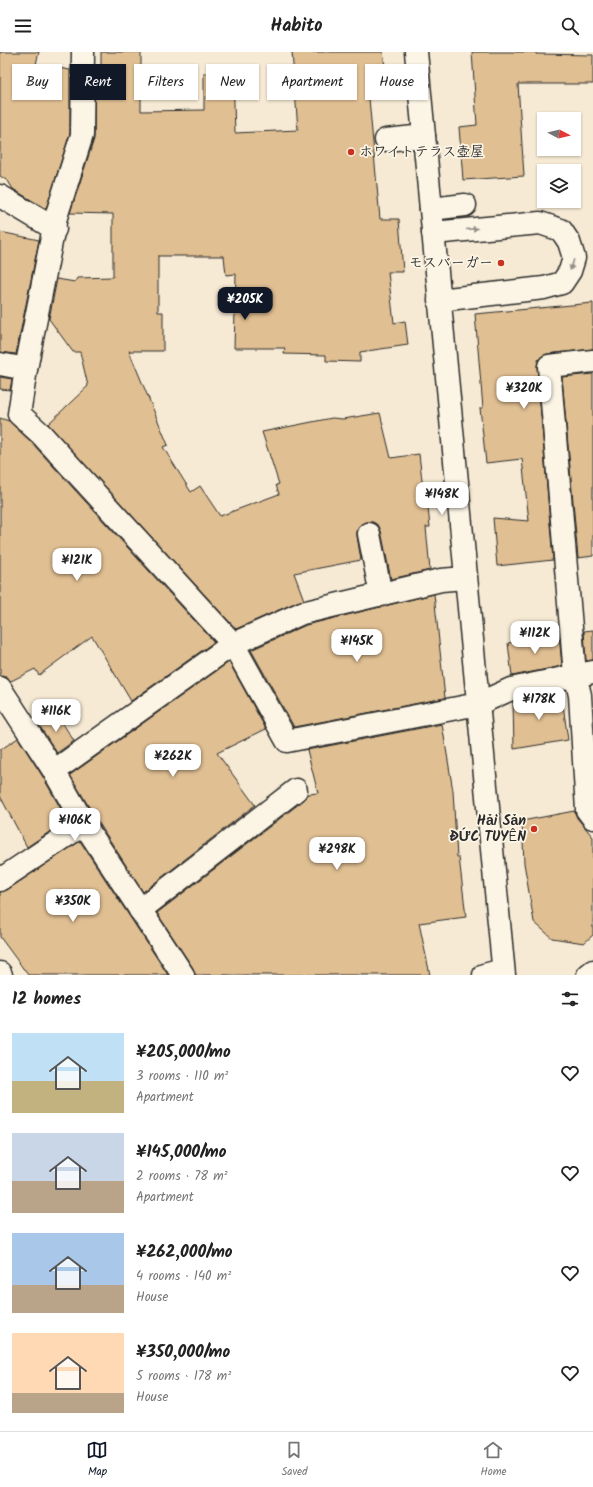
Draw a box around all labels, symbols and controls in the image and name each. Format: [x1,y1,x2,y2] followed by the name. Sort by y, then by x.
[270,12,323,41] text: Habito
[12,15,34,37] icon: menu
[559,15,581,37] icon: search
[12,64,62,100] chip: Buy
[70,64,126,100] chip: Rent
[134,64,198,100] chip: Filters
[206,64,259,100] chip: New
[267,64,357,100] chip: Apartment
[365,64,428,100] chip: House
[537,112,581,156] north arrow
[537,112,581,208] map controls
[359,141,484,163] place label: ホワイトテラス壺屋
[346,147,356,157] marker: ホワイトテラス壺屋
[537,164,581,208] button: layers
[466,226,478,233] one-way arrow
[409,252,493,274] place label: モスバーガー
[496,258,506,268] marker: モスバーガー
[569,260,575,272] one-way arrow
[217,287,273,321] pin: ¥205K
[227,289,263,310] text: ¥205K
[496,376,552,410] pin: ¥320K
[505,378,543,399] text: ¥320K
[414,482,470,516] pin: ¥148K
[425,484,459,505] text: ¥148K
[49,548,105,582] pin: ¥121K
[61,550,93,571] text: ¥121K
[507,621,563,655] pin: ¥112K
[519,623,551,644] text: ¥112K
[329,629,385,663] pin: ¥145K
[340,631,374,652] text: ¥145K
[511,687,567,721] pin: ¥178K
[522,689,556,710] text: ¥178K
[28,699,84,733] pin: ¥116K
[41,701,71,722] text: ¥116K
[145,744,201,778] pin: ¥262K
[154,746,192,767] text: ¥262K
[47,808,103,842] pin: ¥106K
[58,810,92,831] text: ¥106K
[449,810,526,848] place label: Hải Sản ĐỨC TUYẾN
[529,824,539,834] marker: Hải Sản ĐỨC TUYẾN
[309,837,365,871] pin: ¥298K
[318,839,356,860] text: ¥298K
[45,889,101,923] pin: ¥350K
[55,891,91,912] text: ¥350K
[12,986,81,1013] text: 12 homes
[559,988,581,1010] icon: filters
[136,1039,231,1066] text: ¥205,000/mo
[44,1049,92,1097] icon: home
[559,1062,581,1084] icon: heart
[136,1066,228,1087] text: 3 rooms · 110 m²
[136,1087,194,1108] text: Apartment
[136,1139,227,1166] text: ¥145,000/mo
[44,1149,92,1197] icon: home
[559,1162,581,1184] icon: heart
[136,1166,228,1187] text: 2 rooms · 78 m²
[136,1187,194,1208] text: Apartment
[136,1239,233,1266] text: ¥262,000/mo
[44,1249,92,1297] icon: home
[559,1262,581,1284] icon: heart
[136,1266,231,1287] text: 4 rooms · 140 m²
[136,1287,168,1308] text: House
[136,1339,230,1366] text: ¥350,000/mo
[44,1349,92,1397] icon: home
[559,1362,581,1384] icon: heart
[136,1366,231,1387] text: 5 rooms · 178 m²
[136,1387,168,1408] text: House
[86,1439,108,1481] tab: Map
[281,1439,308,1481] tab: Saved
[480,1439,507,1481] tab: Home

